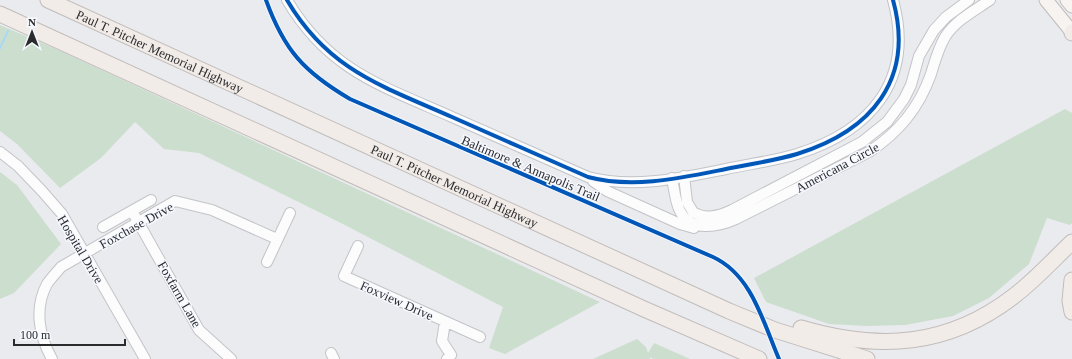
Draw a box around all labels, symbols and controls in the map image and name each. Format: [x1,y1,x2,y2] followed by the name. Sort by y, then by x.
[74,7,246,96] street label: Paul T. Pitcher Memorial Highway
[12,12,52,52] north arrow
[28,16,36,28] text: N
[459,132,603,205] street label: Baltimore & Annapolis Trail
[793,139,882,196] street label: Americana Circle
[368,142,541,231] street label: Paul T. Pitcher Memorial Highway
[97,199,176,252] street label: Foxchase Drive
[54,212,107,286] street label: Hospital Drive
[155,258,205,330] street label: Foxfarm Lane
[358,278,436,323] street label: Foxview Drive
[14,321,125,347] scale bar
[20,328,51,342] text: 100 m

